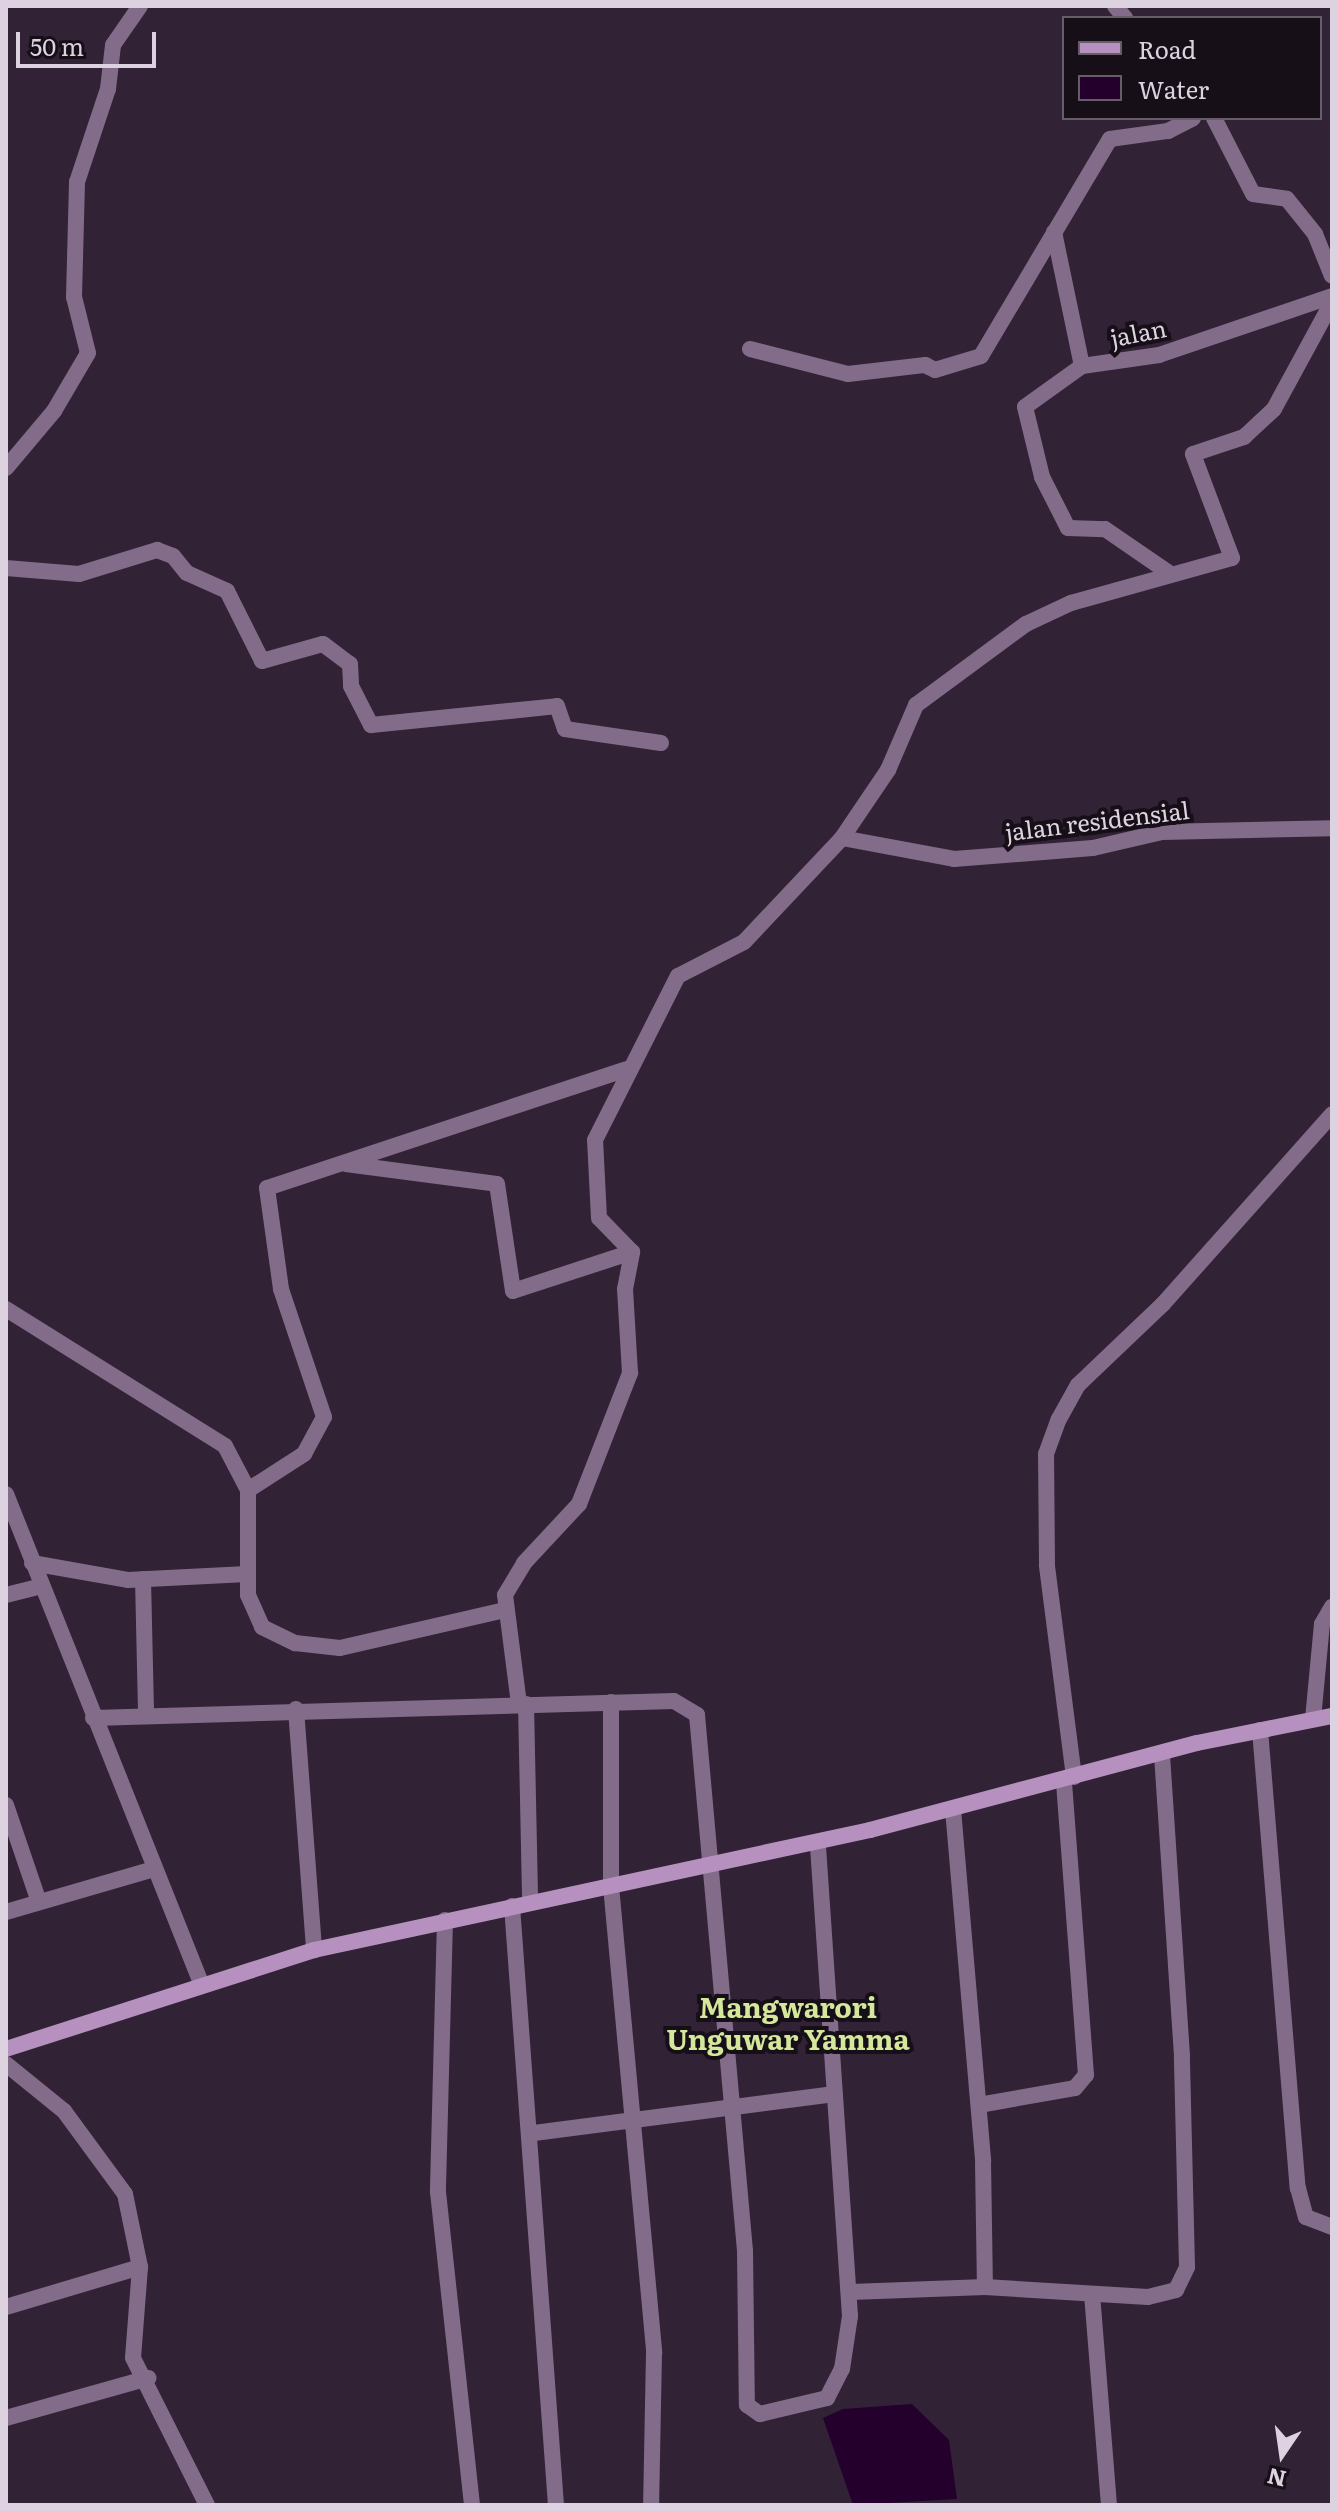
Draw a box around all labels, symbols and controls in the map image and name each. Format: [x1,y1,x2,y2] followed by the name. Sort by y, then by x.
[20,16,160,66] scale bar
[1062,16,1322,120] legend
[30,28,84,63] text: 50 m
[1138,31,1196,66] text: Road
[1138,71,1209,106] text: Water
[1107,312,1169,352] street label: jalan
[1003,794,1191,846] street label: jalan residensial
[666,1989,910,2055] district label: Mangwarori Unguwar Yamma
[1242,2415,1322,2495] north arrow
[1264,2461,1289,2497] text: N

